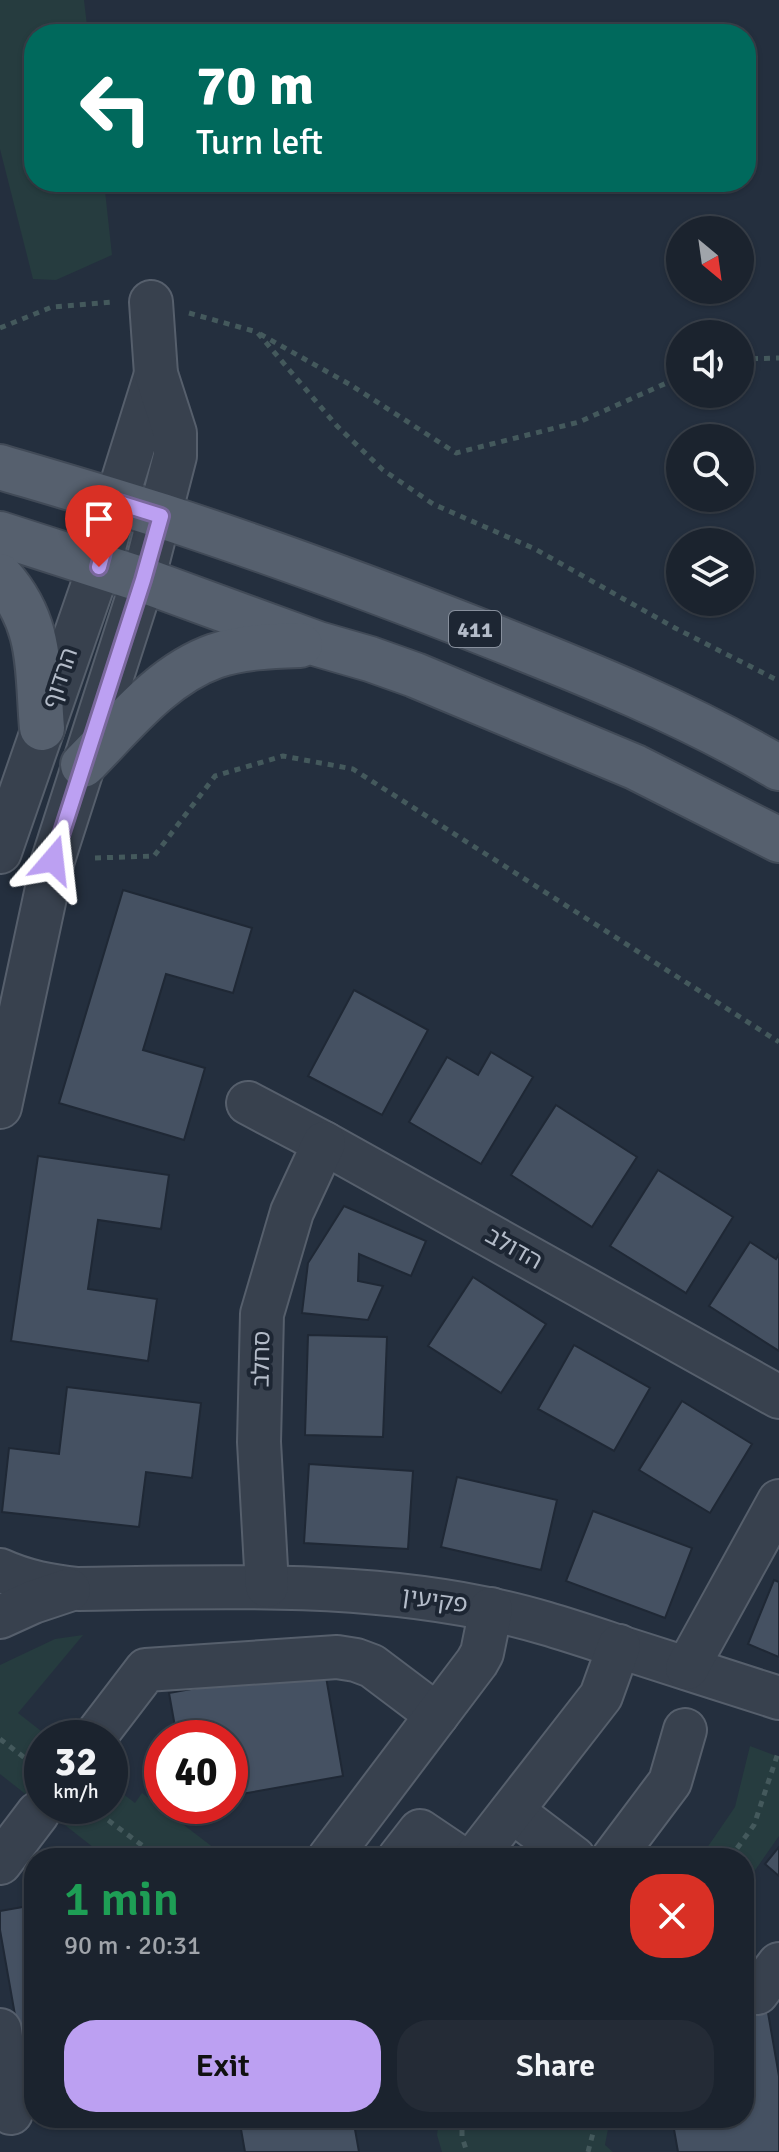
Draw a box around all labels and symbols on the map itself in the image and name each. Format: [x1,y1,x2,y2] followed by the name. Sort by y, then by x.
[666,216,754,304] north arrow
[65,485,133,567] pin
[449,611,501,647] road number: 411
[36,643,84,713] street label: הרדוף
[11,818,95,902] position arrow
[480,1220,548,1276] street label: הדולב
[246,1330,276,1388] street label: סחלב
[400,1581,470,1619] street label: פקיעין
[144,1720,248,1824] speed limit sign: 40

